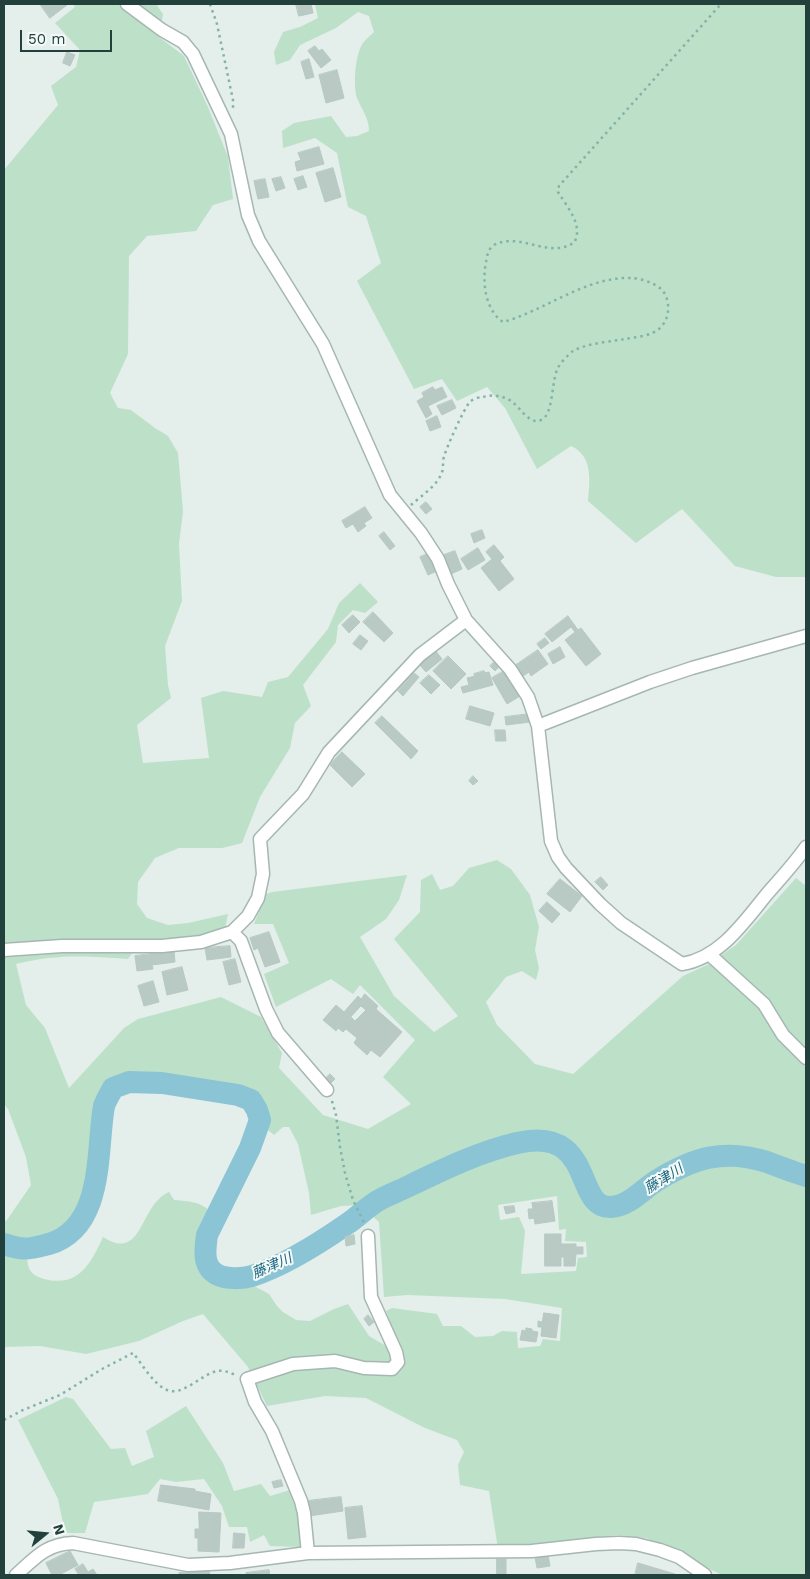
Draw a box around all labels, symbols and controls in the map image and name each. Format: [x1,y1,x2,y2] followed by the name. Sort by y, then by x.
[22,20,115,52] scale bar
[28,30,65,48] text: 50 m
[642,1161,686,1197] water label: 藤津川
[249,1250,295,1282] water label: 藤津川
[20,1509,70,1559] north arrow
[50,1522,69,1537] text: N

